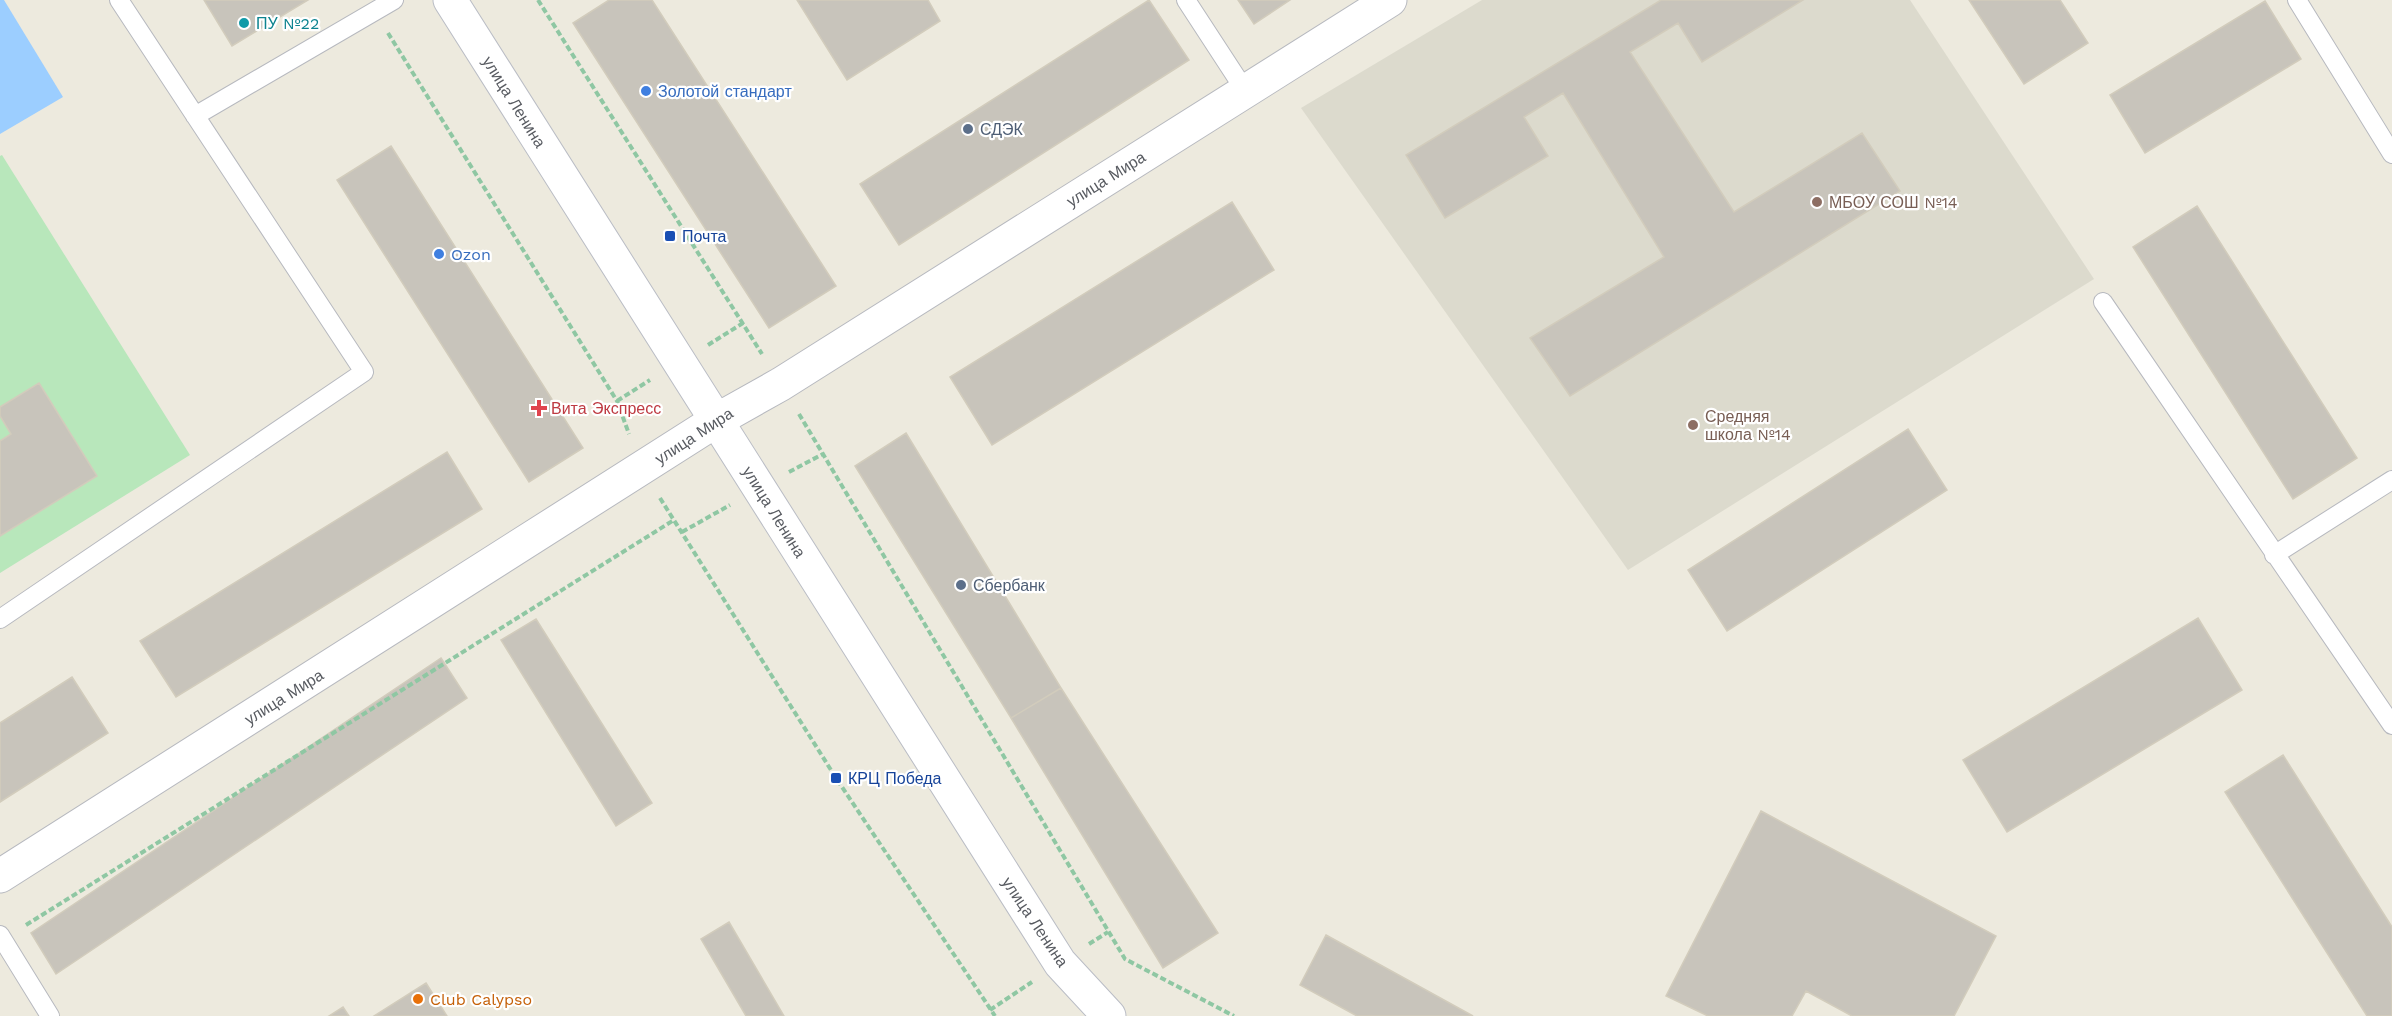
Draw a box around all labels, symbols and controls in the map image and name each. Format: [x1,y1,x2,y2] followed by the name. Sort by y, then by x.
[256,14,319,33] place label: ПУ №22
[237,16,251,30] marker: ПУ №22
[478,53,550,151] street label: улица Ленина
[658,82,792,101] place label: Золотой стандарт
[639,84,653,98] marker: Золотой стандарт
[980,120,1024,139] place label: СДЭК
[961,122,975,136] marker: СДЭК
[1063,147,1149,211] street label: улица Мира
[1829,193,1958,212] place label: МБОУ СОШ №14
[1810,195,1824,209] marker: МБОУ СОШ №14
[682,227,727,246] place label: Почта
[663,229,677,243] marker: Почта
[451,245,491,264] place label: Ozon
[432,247,446,261] marker: Ozon
[551,399,661,418] place label: Вита Экспресс
[532,401,546,415] marker: Вита Экспресс
[651,404,737,468] street label: улица Мира
[1705,407,1791,444] place label: Средняя школа №14
[1686,418,1700,432] marker: Средняя школа №14
[738,463,810,561] street label: улица Ленина
[973,576,1046,595] place label: Сбербанк
[954,578,968,592] marker: Сбербанк
[241,665,327,729] street label: улица Мира
[848,769,942,788] place label: КРЦ Победа
[829,771,843,785] marker: КРЦ Победа
[998,873,1072,971] street label: улица Ленина
[430,990,532,1009] place label: Club Calypso
[411,992,425,1006] marker: Club Calypso

